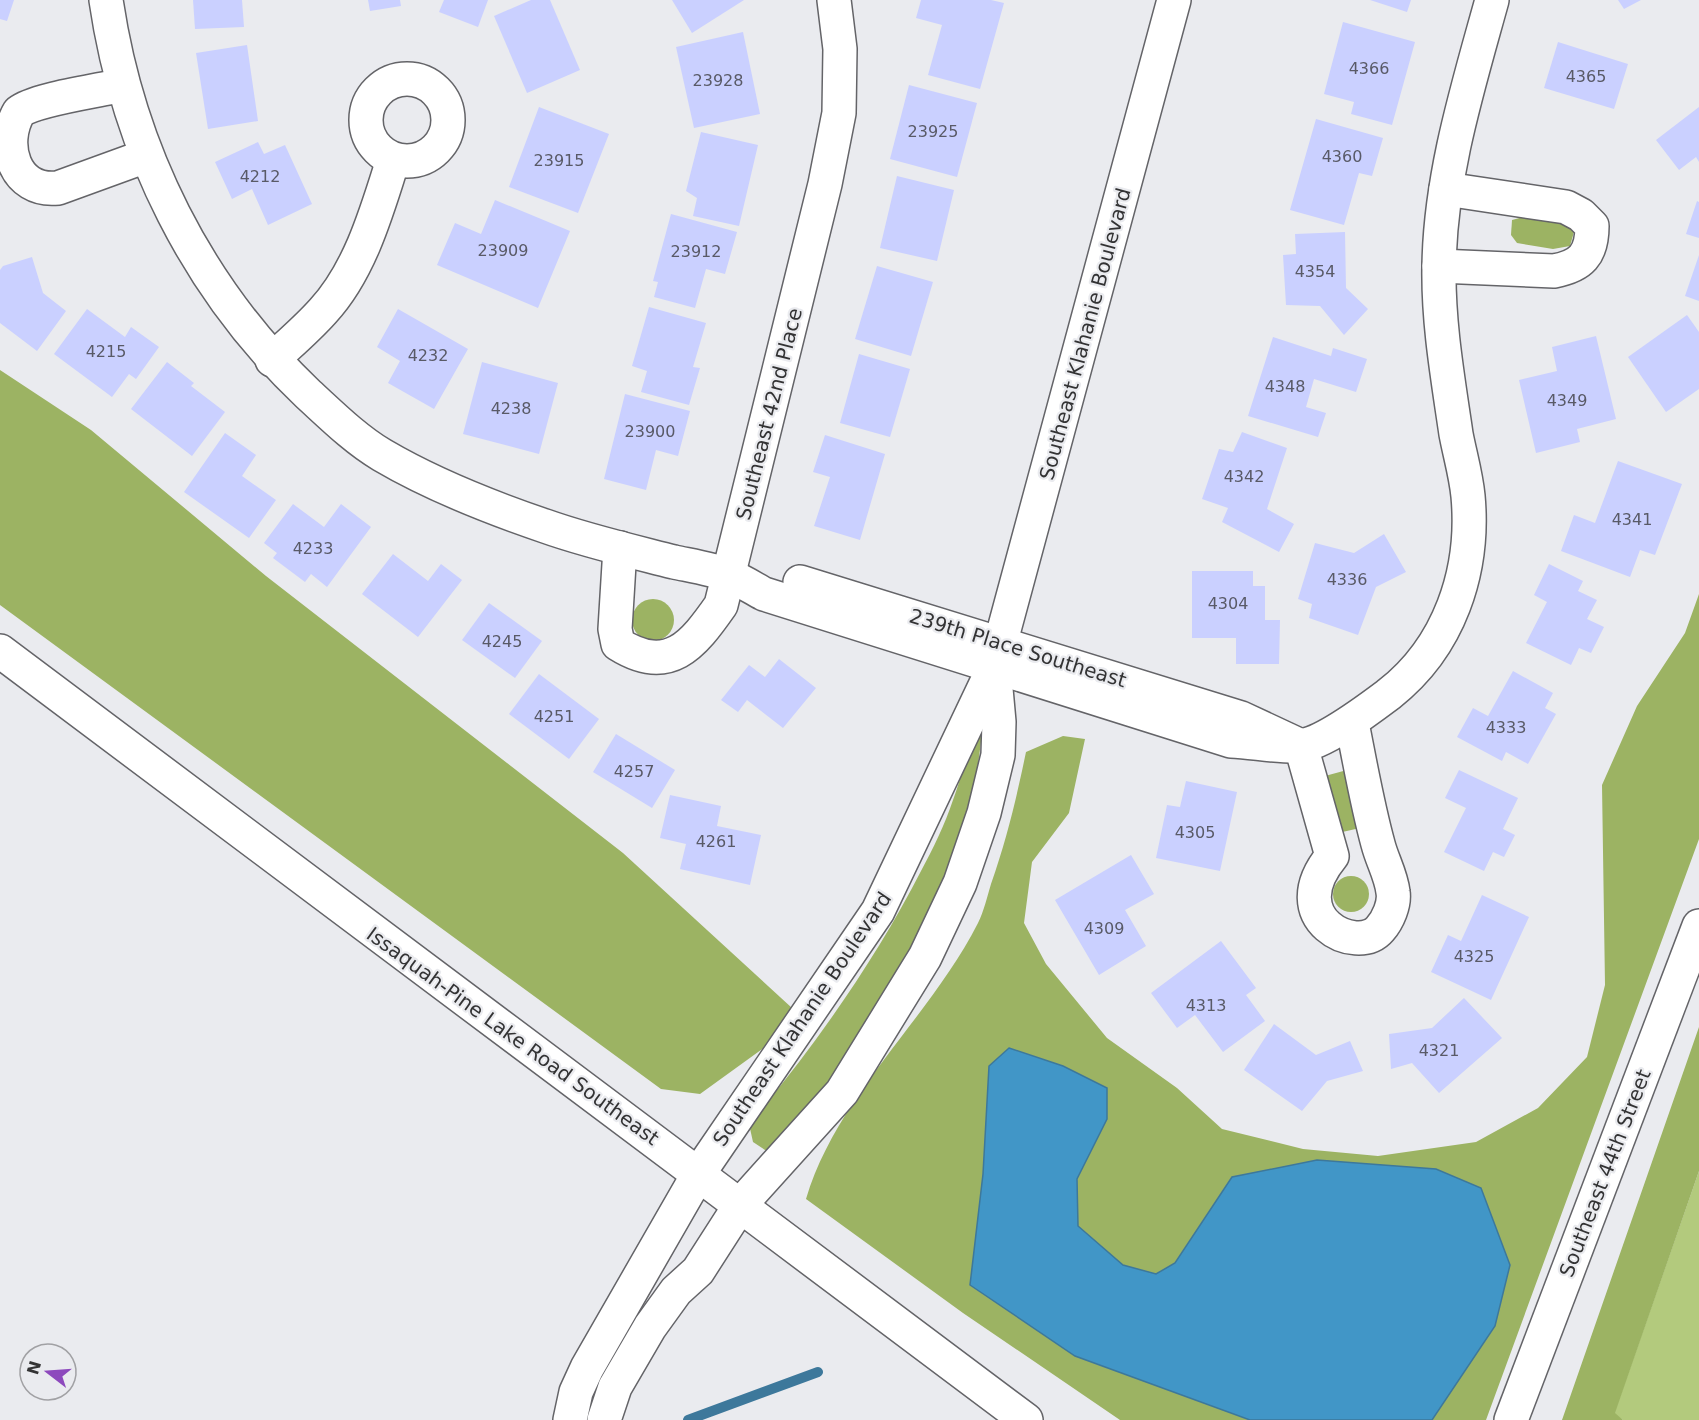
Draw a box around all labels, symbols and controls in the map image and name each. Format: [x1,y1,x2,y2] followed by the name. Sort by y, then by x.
[1349,59,1389,78] house number: 4366
[1566,67,1606,86] house number: 4365
[693,71,743,90] house number: 23928
[908,122,958,141] house number: 23925
[1322,147,1362,166] house number: 4360
[534,151,584,170] house number: 23915
[240,167,280,186] house number: 4212
[1034,185,1136,483] street label: Southeast Klahanie Boulevard
[478,241,528,260] house number: 23909
[671,242,721,261] house number: 23912
[1295,262,1335,281] house number: 4354
[731,306,807,522] street label: Southeast 42nd Place
[86,342,126,361] house number: 4215
[408,346,448,365] house number: 4232
[1265,377,1305,396] house number: 4348
[1547,391,1587,410] house number: 4349
[491,399,531,418] house number: 4238
[625,422,675,441] house number: 23900
[1224,467,1264,486] house number: 4342
[1612,510,1652,529] house number: 4341
[293,539,333,558] house number: 4233
[1327,570,1367,589] house number: 4336
[1208,594,1248,613] house number: 4304
[907,604,1129,692] street label: 239th Place Southeast
[482,632,522,651] house number: 4245
[534,707,574,726] house number: 4251
[1486,718,1526,737] house number: 4333
[614,762,654,781] house number: 4257
[1175,823,1215,842] house number: 4305
[696,832,736,851] house number: 4261
[708,887,896,1151] street label: Southeast Klahanie Boulevard
[1084,919,1124,938] house number: 4309
[362,922,664,1150] street label: Issaquah-Pine Lake Road Southeast
[1454,947,1494,966] house number: 4325
[1186,996,1226,1015] house number: 4313
[1419,1041,1459,1060] house number: 4321
[1554,1066,1656,1280] street label: Southeast 44th Street
[18,1342,78,1402] north arrow
[23,1359,45,1377] text: N

